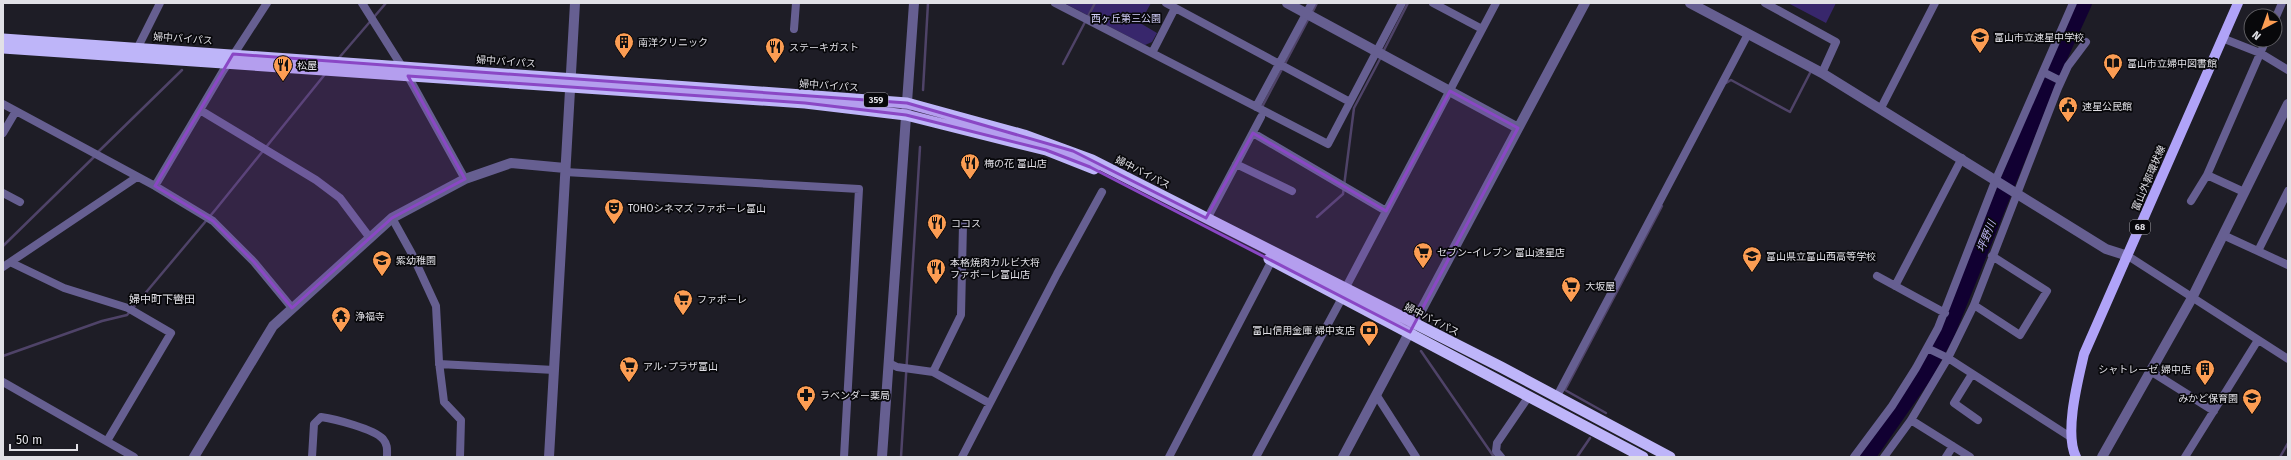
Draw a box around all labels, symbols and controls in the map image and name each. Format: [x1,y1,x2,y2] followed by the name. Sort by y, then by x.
[2243,8,2283,48] north arrow
[1091,13,1161,25] park label: 西ヶ丘第三公園
[1969,26,1991,54] school or university icon: 富山市立速星中学校
[2250,28,2264,42] text: N
[153,31,213,47] street label: 婦中バイパス
[613,31,635,59] building icon: 南洋クリニック
[1994,32,2084,44] place label: 富山市立速星中学校
[764,36,786,64] restaurant icon: ステーキガスト
[638,37,708,49] place label: 南洋クリニック
[789,42,859,54] place label: ステーキガスト
[2102,52,2124,80] library icon: 富山市立婦中図書館
[272,54,294,82] restaurant icon: 松屋
[476,54,536,70] street label: 婦中バイパス
[2127,58,2217,70] place label: 富山市立婦中図書館
[297,60,317,72] place label: 松屋
[799,78,859,94] street label: 婦中バイパス
[864,93,888,107] road number: 359
[2057,95,2079,123] public building icon: 速星公民館
[2082,101,2132,113] place label: 速星公民館
[2130,144,2168,213] street label: 富山外郭環状線
[959,152,981,180] restaurant icon: 梅の花 富山店
[1113,154,1172,192] street label: 婦中バイパス
[984,158,1047,170] place label: 梅の花 富山店
[603,197,625,225] theatre icon: TOHOシネマズ ファボーレ富山
[628,203,766,215] place label: TOHOシネマズ ファボーレ富山
[926,212,948,240] restaurant icon: ココス
[951,218,981,230] place label: ココス
[1974,218,1999,254] water label: 坪野川
[2130,220,2150,234] road number: 68
[1412,241,1434,269] supermarket icon: セブン−イレブン 富山速星店
[1741,245,1763,273] school or university icon: 富山県立富山西高等学校
[1437,247,1565,259] place label: セブン−イレブン 富山速星店
[371,249,393,277] school or university icon: 紫幼稚園
[1766,251,1876,263] place label: 富山県立富山西高等学校
[396,255,436,267] place label: 紫幼稚園
[925,257,947,285] restaurant icon: 本格焼肉カルビ大将 ファボーレ富山店
[950,257,1040,281] place label: 本格焼肉カルビ大将 ファボーレ富山店
[1560,275,1582,303] supermarket icon: 大坂屋
[1585,281,1615,293] place label: 大坂屋
[672,288,694,316] supermarket icon: ファボーレ
[129,293,195,306] district label: 婦中町下轡田
[697,294,747,306] place label: ファボーレ
[1402,301,1461,339] street label: 婦中バイパス
[330,305,352,333] temple icon: 浄福寺
[355,311,385,323] place label: 浄福寺
[1358,319,1380,347] bank icon: 富山信用金庫 婦中支店
[1252,325,1355,337] place label: 富山信用金庫 婦中支店
[618,355,640,383] supermarket icon: アル･プラザ富山
[2194,358,2216,386] building icon: シャトレーゼ 婦中店
[643,361,718,373] place label: アル･プラザ富山
[2098,364,2191,376] place label: シャトレーゼ 婦中店
[795,384,817,412] pharmacy icon: ラベンダー薬局
[2241,387,2263,415] school or university icon: みかど保育園
[820,390,890,402] place label: ラベンダー薬局
[2178,393,2238,405] place label: みかど保育園
[10,426,77,452] scale bar
[16,433,42,447] text: 50 m

